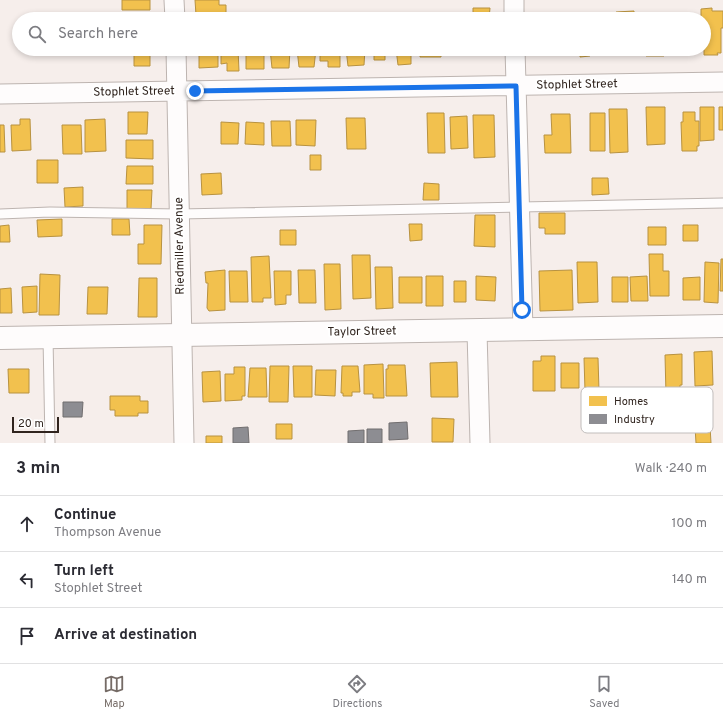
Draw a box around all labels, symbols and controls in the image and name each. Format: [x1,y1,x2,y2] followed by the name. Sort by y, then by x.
[12,12,711,56] search box
[26,23,48,45] icon: search
[58,25,138,44] text: Search here
[536,76,618,94] street label: Stophlet Street
[186,82,204,100] route end
[93,83,175,101] street label: Stophlet Street
[171,197,189,295] street label: Riedmiller Avenue
[513,301,531,319] route start
[327,323,397,341] street label: Taylor Street
[581,387,713,433] legend
[614,395,648,409] text: Homes
[614,413,655,427] text: Industry
[12,415,59,434] scale bar
[18,417,44,431] text: 20 m
[16,458,60,480] text: 3 min
[635,461,707,477] text: Walk · 240 m
[54,506,116,525] text: Continue
[16,513,38,535] icon: ahead
[671,516,707,532] text: 100 m
[54,525,161,541] text: Thompson Avenue
[54,562,114,581] text: Turn left
[16,569,38,591] icon: left
[672,572,707,588] text: 140 m
[54,581,142,597] text: Stophlet Street
[16,625,38,647] icon: arrive
[54,626,197,645] text: Arrive at destination
[103,673,125,711] tab: Map
[332,673,382,711] tab: Directions
[589,673,620,711] tab: Saved

